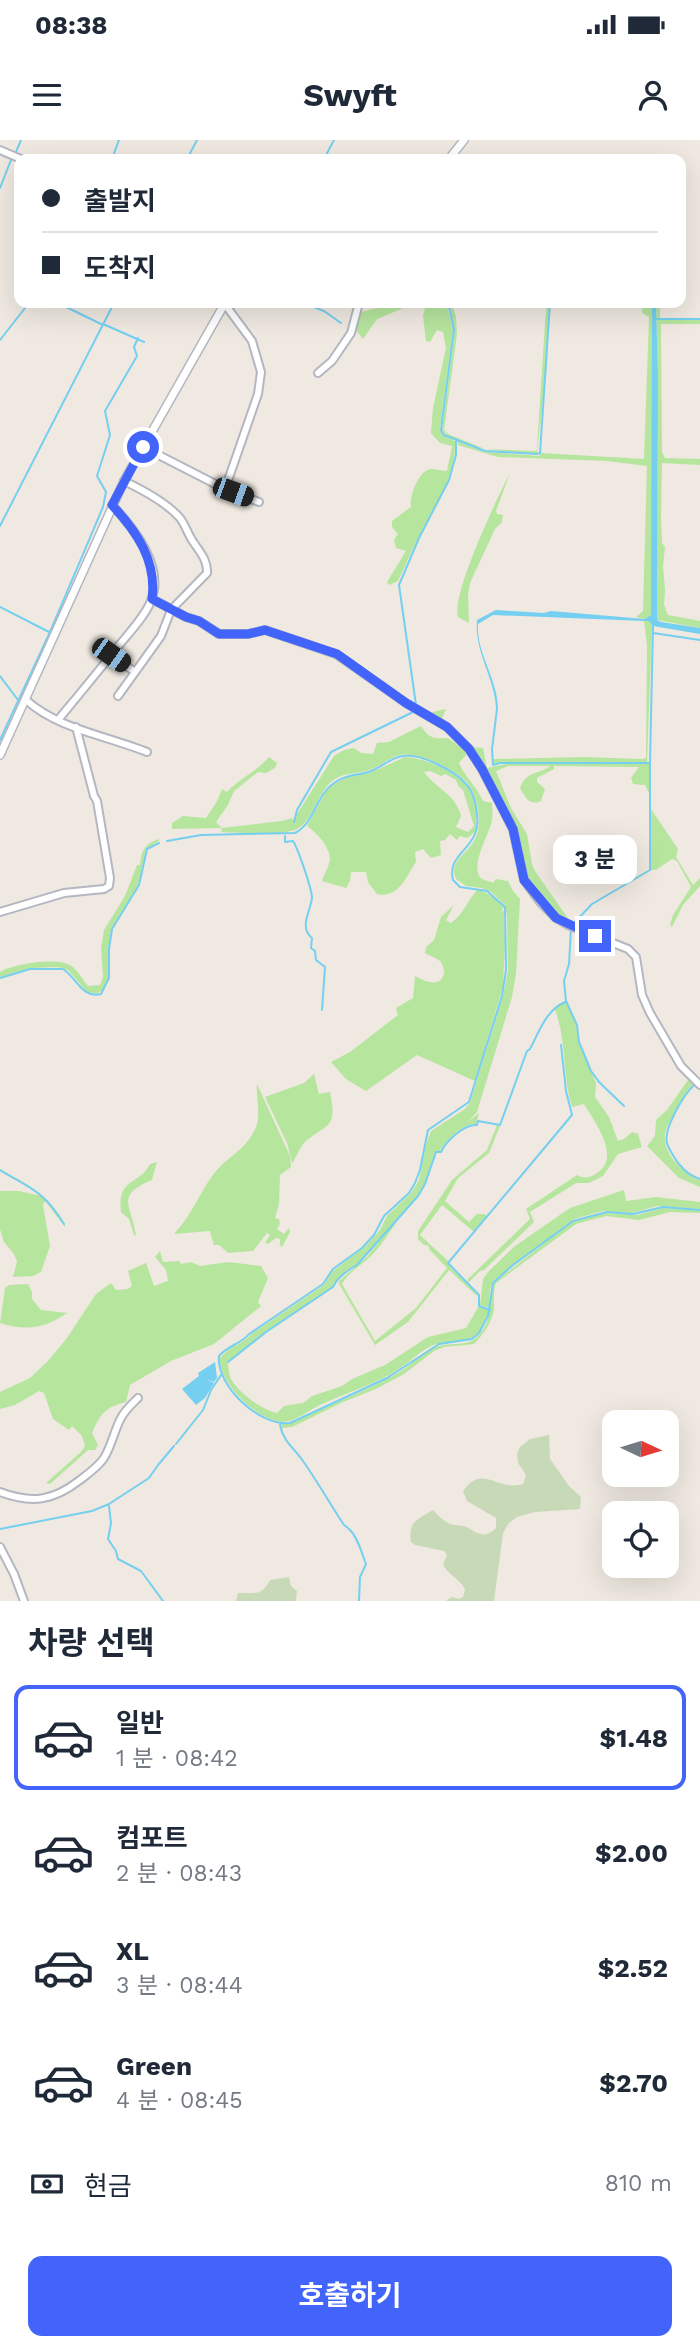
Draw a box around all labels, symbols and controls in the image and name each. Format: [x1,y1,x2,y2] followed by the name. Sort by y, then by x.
[35,10,108,40] text: 08:38
[28,76,66,114] icon: menu
[303,76,397,114] text: Swyft
[634,76,672,114] icon: person
[84,186,156,216] text: 출발지
[84,253,156,283] text: 도착지
[127,431,159,463] route start
[210,475,257,509] car
[88,634,135,676] car
[553,834,637,884] callout: 3 분
[574,846,616,873] text: 3 분
[579,920,611,952] route end
[602,1410,679,1488] north arrow
[602,1410,679,1578] map controls
[602,1501,679,1578] button: locate
[28,1624,155,1662] text: 차량 선택
[32,1706,95,1769] icon: car
[116,1708,164,1738] text: 일반
[600,1723,668,1753] text: $1.48
[116,1745,238,1772] text: 1 분 · 08:42
[32,1821,95,1884] icon: car
[116,1823,188,1853] text: 컴포트
[595,1838,668,1868] text: $2.00
[116,1860,242,1887] text: 2 분 · 08:43
[32,1936,95,1999] icon: car
[116,1936,149,1966] text: XL
[598,1953,668,1983] text: $2.52
[116,1972,243,1999] text: 3 분 · 08:44
[32,2051,95,2114] icon: car
[116,2051,192,2081] text: Green
[599,2068,668,2098] text: $2.70
[116,2087,243,2114] text: 4 분 · 08:45
[28,2165,66,2203] icon: cash
[605,2170,672,2197] text: 810 m
[84,2171,132,2201] text: 현금
[28,2256,672,2336] button: 호출하기

